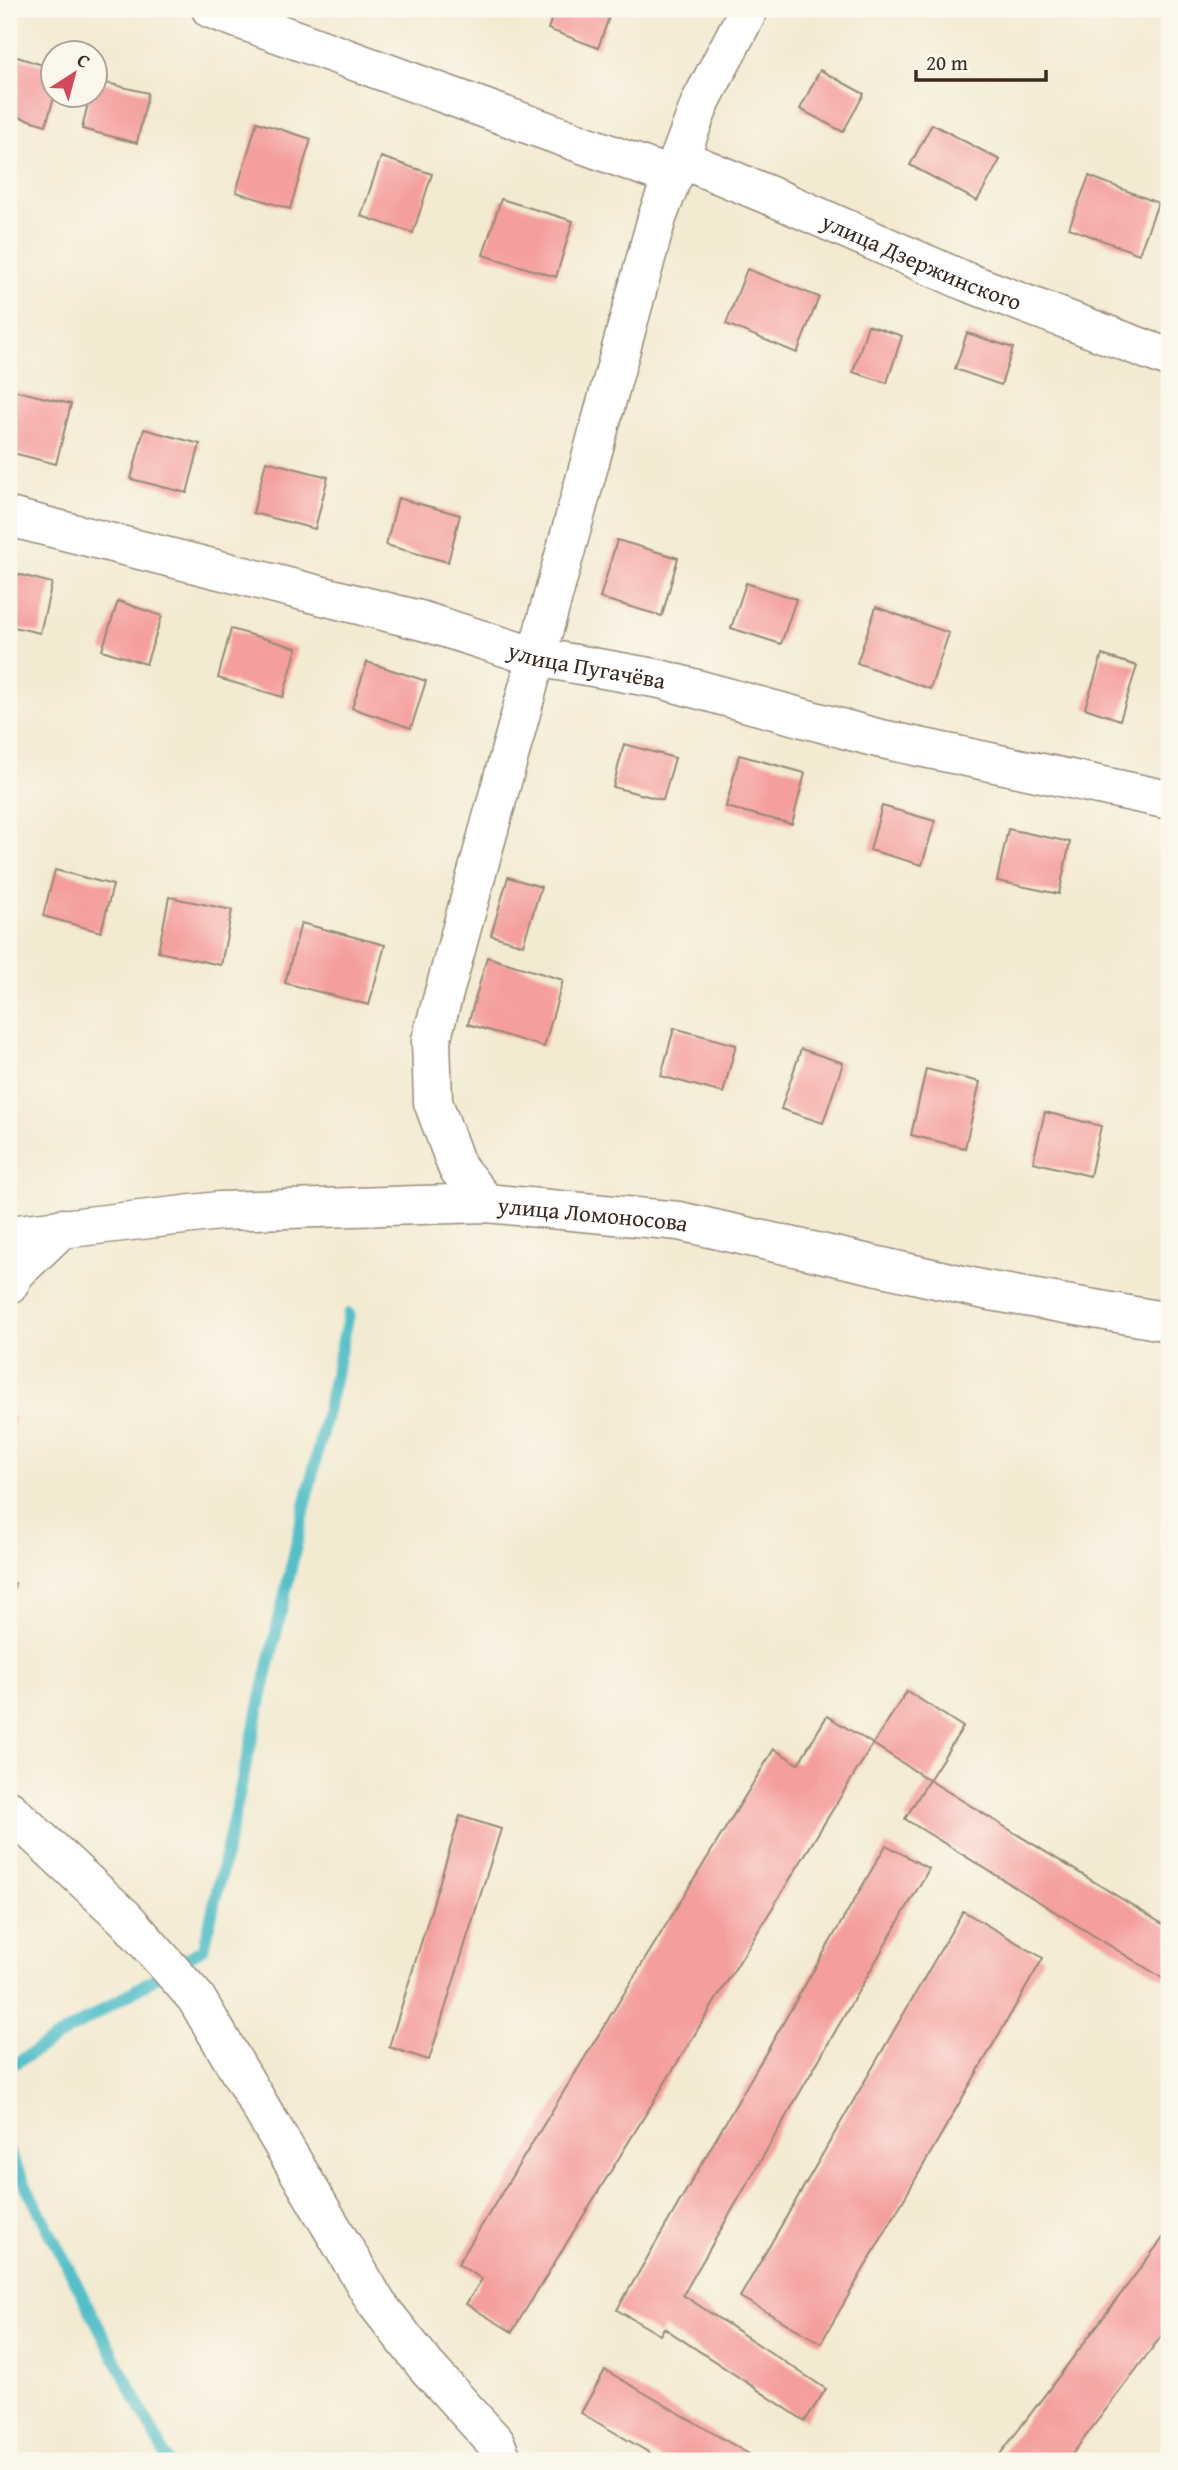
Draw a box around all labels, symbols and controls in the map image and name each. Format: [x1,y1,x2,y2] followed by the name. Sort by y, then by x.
[38,38,108,108] north arrow
[916,38,1045,82] scale bar
[71,46,97,75] text: С
[926,47,968,78] text: 20 m
[816,203,1027,318] street label: улица Дзержинского
[503,632,668,696] street label: улица Пугачёва
[495,1188,692,1239] street label: улица Ломоносова

